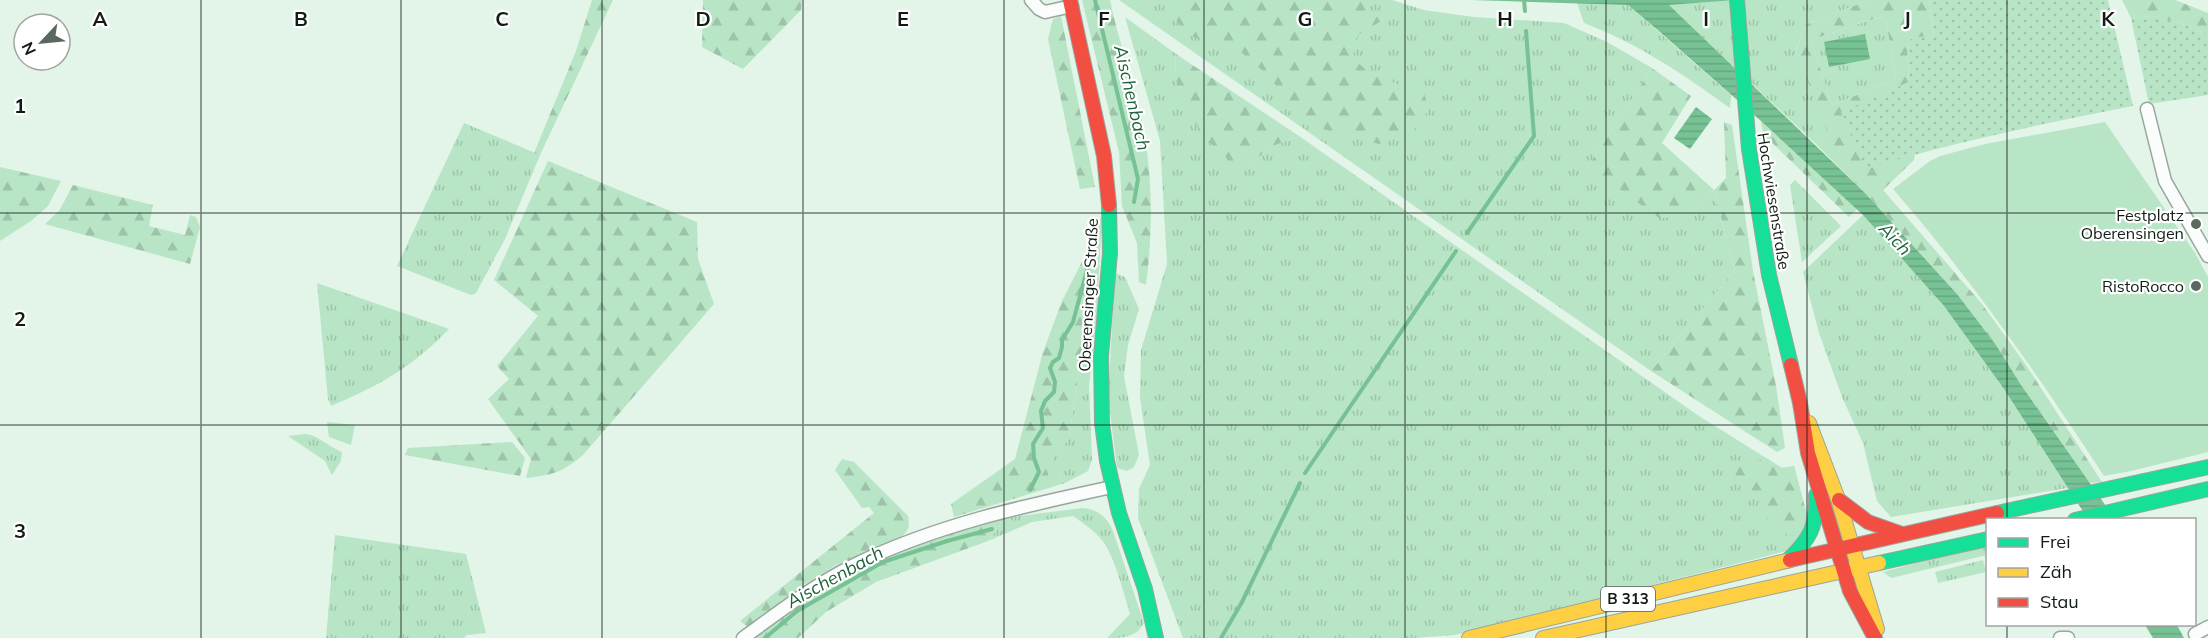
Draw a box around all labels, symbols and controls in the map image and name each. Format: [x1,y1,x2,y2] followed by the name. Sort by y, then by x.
[93,6,108,31] text: A
[294,6,308,31] text: B
[495,6,509,31] text: C
[695,6,711,31] text: D
[897,6,909,31] text: E
[1098,6,1110,31] text: F
[1298,6,1312,31] text: G
[1497,6,1513,31] text: H
[1703,6,1709,31] text: I
[1903,6,1911,31] text: J
[2101,6,2115,31] text: K
[12,12,72,72] north arrow
[17,39,40,58] text: N
[1109,42,1156,153] water label: Aischenbach
[14,93,26,118] text: 1
[1753,131,1795,271] street label: Hochwiesenstraße
[2081,205,2184,243] place label: Festplatz Oberensingen
[1874,217,1916,260] water label: Aich
[2189,217,2203,231] marker: Festplatz Oberensingen
[1074,218,1102,372] street label: Oberensinger Straße
[2102,276,2184,296] place label: RistoRocco
[2189,279,2203,293] marker: RistoRocco
[14,306,26,331] text: 2
[14,518,26,543] text: 3
[1986,518,2196,626] legend
[2040,530,2070,553] text: Frei
[781,540,887,613] water label: Aischenbach
[2040,560,2072,583] text: Zäh
[1601,587,1655,611] road number: B 313
[2040,590,2079,613] text: Stau

